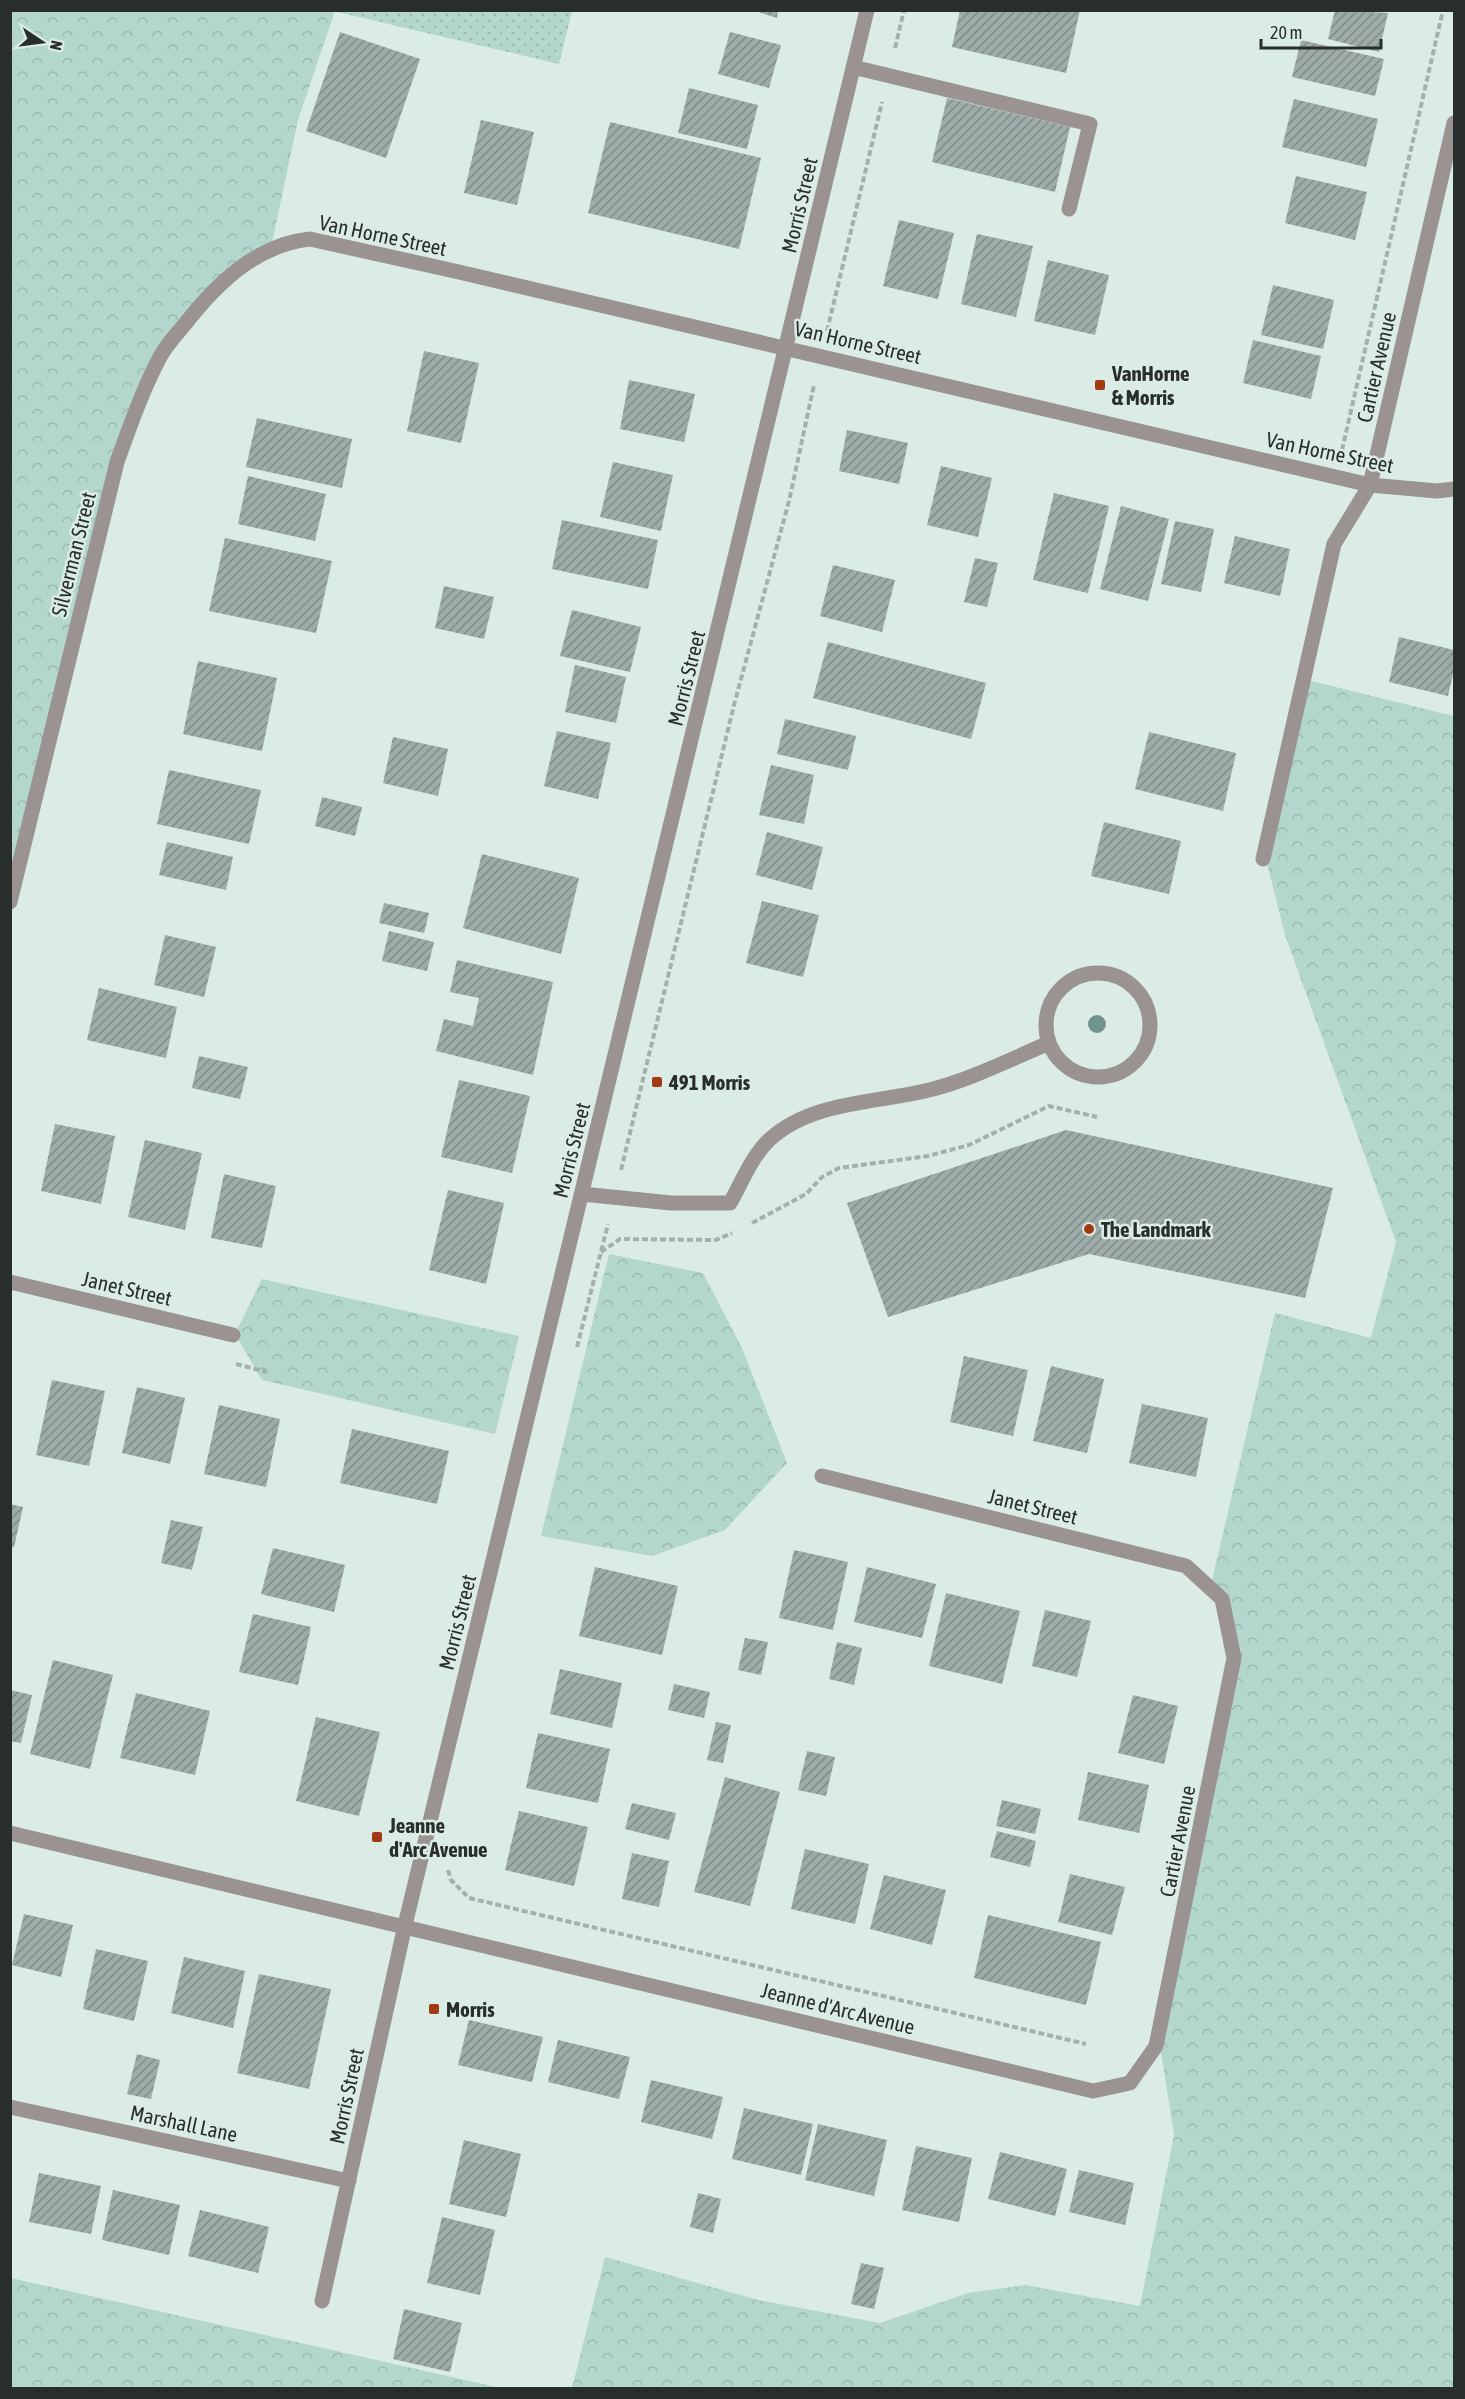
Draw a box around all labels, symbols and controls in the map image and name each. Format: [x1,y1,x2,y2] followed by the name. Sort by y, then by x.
[12,12,72,72] north arrow
[1261,12,1381,50] scale bar
[1270,22,1302,43] text: 20 m
[47,39,66,52] text: N
[776,155,822,255] street label: Morris Street
[317,210,449,260] street label: Van Horne Street
[1352,309,1400,425] street label: Cartier Avenue
[792,316,924,368] street label: Van Horne Street
[1111,361,1190,409] place label: VanHorne & Morris
[1093,378,1107,392] marker: VanHorne & Morris
[1264,427,1396,477] street label: Van Horne Street
[46,489,100,619] street label: Silverman Street
[663,628,709,728] street label: Morris Street
[668,1070,751,1094] place label: 491 Morris
[650,1075,664,1089] marker: 491 Morris
[548,1100,594,1200] street label: Morris Street
[1101,1217,1212,1241] place label: The Landmark
[1082,1222,1096,1236] marker: The Landmark
[80,1266,174,1310] street label: Janet Street
[986,1483,1080,1529] street label: Janet Street
[434,1572,480,1672] street label: Morris Street
[1154,1783,1200,1899] street label: Cartier Avenue
[388,1813,488,1861] place label: Jeanne d'Arc Avenue
[370,1830,384,1844] marker: Jeanne d'Arc Avenue
[759,1977,917,2039] street label: Jeanne d'Arc Avenue
[446,1997,495,2021] place label: Morris
[427,2002,441,2016] marker: Morris
[324,2046,368,2146] street label: Morris Street
[128,2100,240,2146] street label: Marshall Lane

